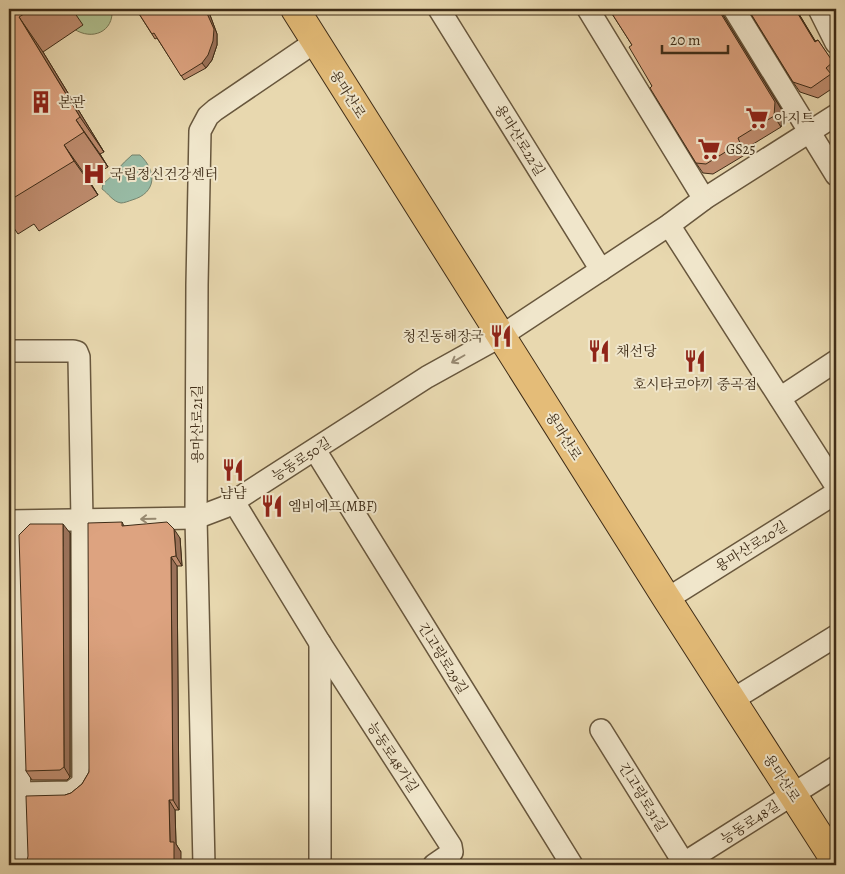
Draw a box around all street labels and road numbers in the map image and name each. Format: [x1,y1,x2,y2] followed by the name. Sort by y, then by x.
[325,66,370,123] street label: 용마산로
[490,101,549,180] street label: 용마산로22길
[188,384,207,464] street label: 용마산로21길
[541,408,586,465] street label: 용마산로
[268,433,335,486] street label: 능동로50길
[712,517,791,576] street label: 용마산로20길
[413,619,472,697] street label: 긴고랑로29길
[363,718,423,796] street label: 능동로48가길
[759,750,805,807] street label: 용마산로
[614,759,671,835] street label: 긴고랑로31길
[717,796,784,849] street label: 능동로48길

